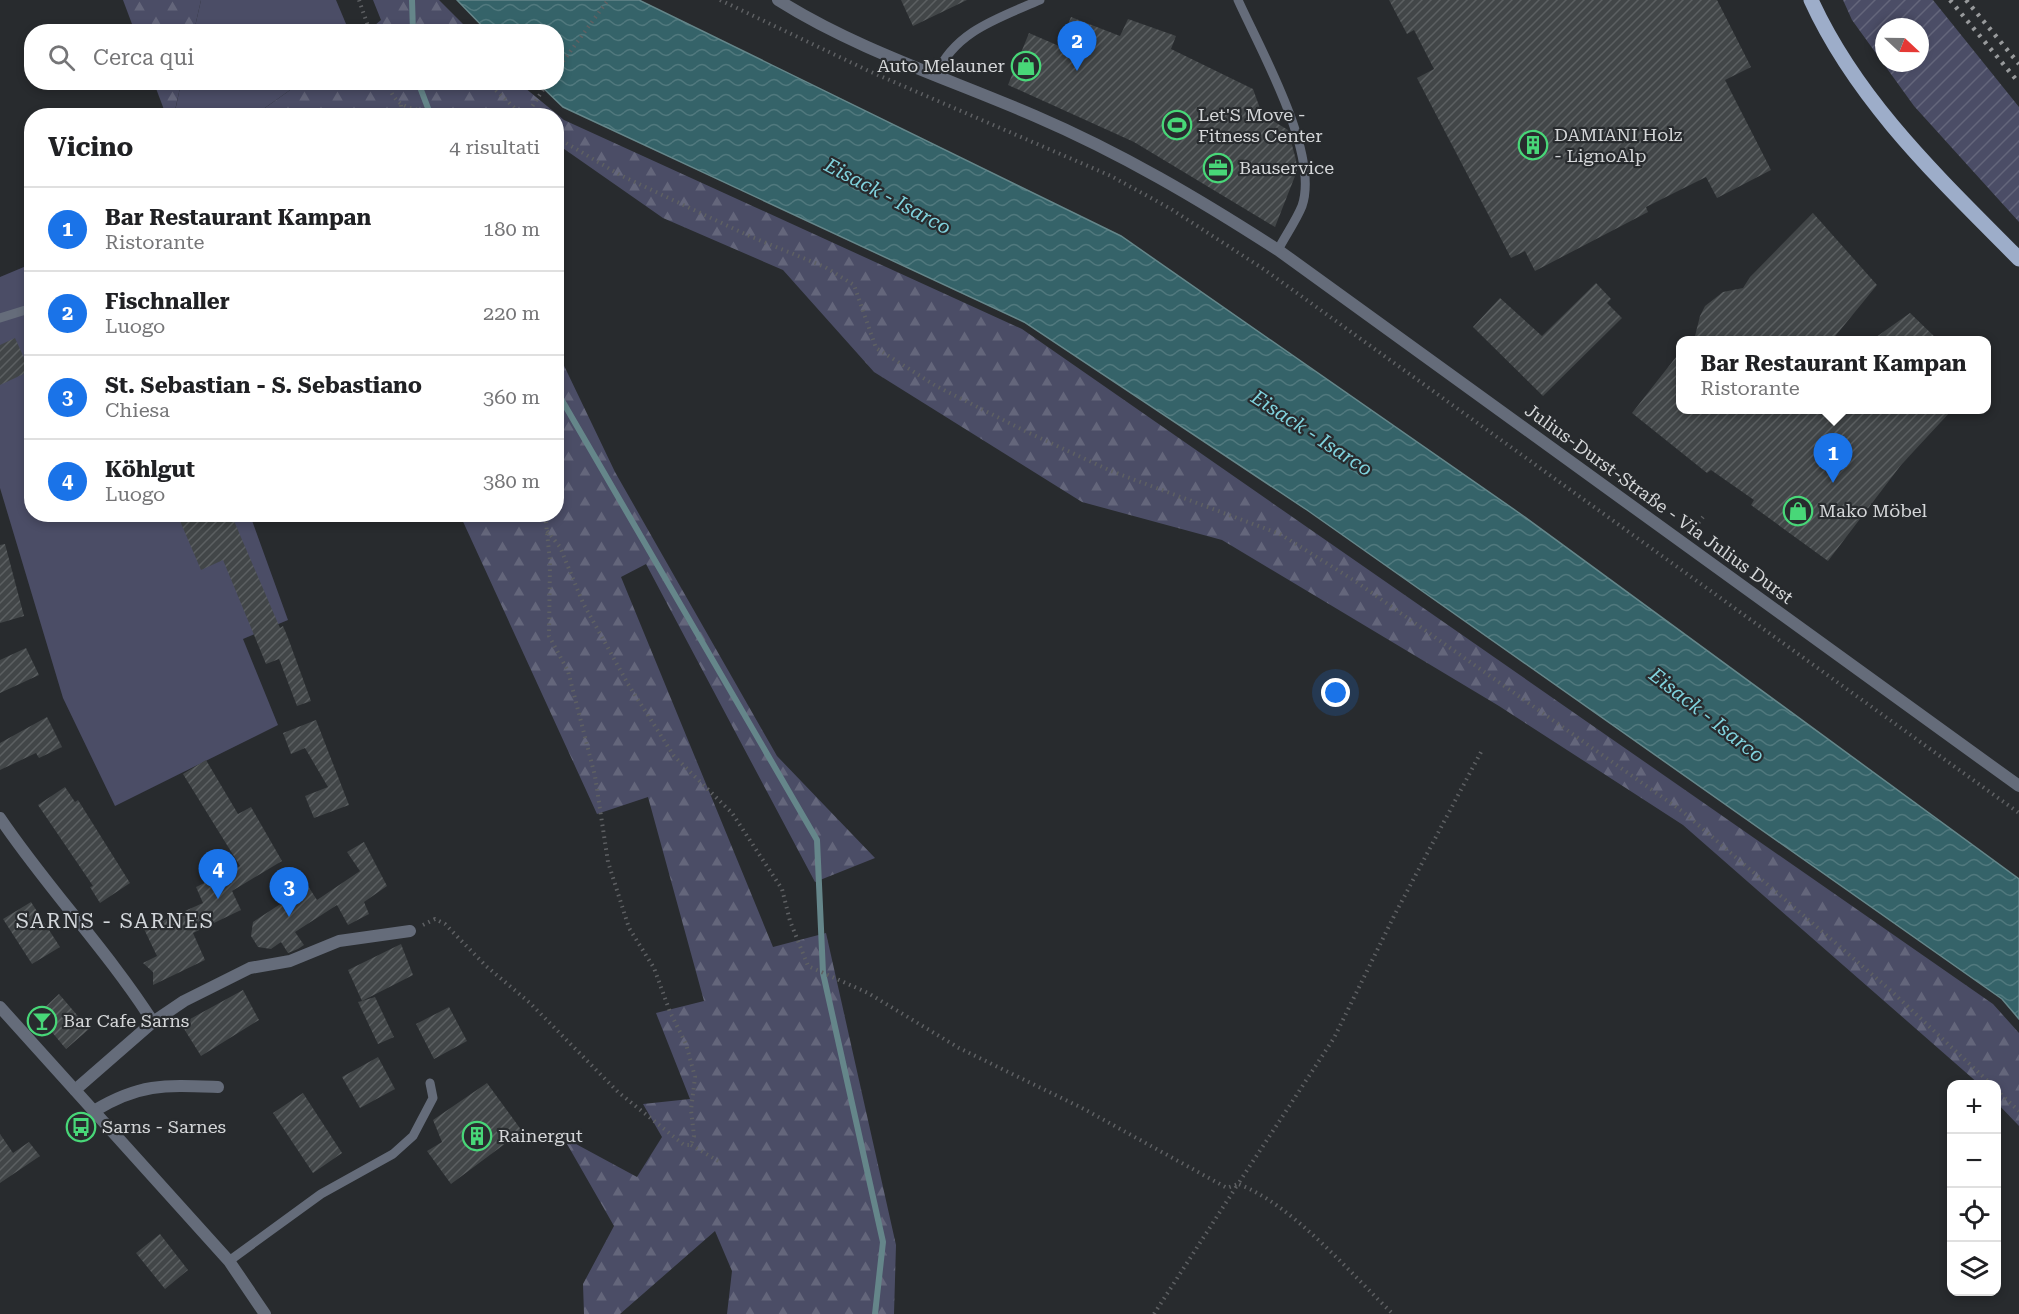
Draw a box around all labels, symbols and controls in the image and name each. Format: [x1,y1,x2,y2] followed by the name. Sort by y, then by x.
[1875,18,1929,72] north arrow
[1058,22,1096,71] pin: 2
[24,24,564,90] search box
[45,41,78,74] icon: search
[93,45,194,70] text: Cerca qui
[1010,50,1042,82] shop icon: Auto Melauner
[877,55,1005,76] place label: Auto Melauner
[1198,104,1323,146] place label: Let'S Move - Fitness Center
[1161,109,1193,141] sports icon: Let'S Move - Fitness Center
[1554,124,1683,166] place label: DAMIANI Holz - LignoAlp
[1517,129,1549,161] building icon: DAMIANI Holz - LignoAlp
[48,132,133,162] text: Vicino
[449,135,540,159] text: 4 risultati
[820,152,955,239] water label: Eisack - Isarco
[1202,152,1234,184] office icon: Bauservice
[1239,157,1334,178] place label: Bauservice
[105,205,371,230] text: Bar Restaurant Kampan
[62,217,73,241] text: 1
[483,217,540,241] text: 180 m
[105,230,204,254] text: Ristorante
[105,289,230,314] text: Fischnaller
[62,301,73,325] text: 2
[483,301,540,325] text: 220 m
[105,314,165,338] text: Luogo
[1676,336,1991,414] popup
[1700,351,1967,376] text: Bar Restaurant Kampan
[105,373,422,398] text: St. Sebastian - S. Sebastiano
[1700,376,1800,400] text: Ristorante
[1246,384,1377,481] water label: Eisack - Isarco
[62,385,73,409] text: 3
[483,385,540,409] text: 360 m
[105,398,170,422] text: Chiesa
[1521,399,1798,608] street label: Julius-Durst-Straße - Via Julius Durst
[1814,434,1852,483] pin: 1
[105,457,195,482] text: Köhlgut
[62,469,73,493] text: 4
[483,469,540,493] text: 380 m
[105,482,165,506] text: Luogo
[1782,495,1814,527] shop icon: Mako Möbel
[1819,500,1928,521] place label: Mako Möbel
[1644,662,1769,767] water label: Eisack - Isarco
[1321,678,1350,707] your location
[198,850,238,899] pin: 4
[270,868,308,917] pin: 3
[16,909,214,933] district label: SARNS - SARNES
[26,1005,58,1037] bar icon: Bar Cafe Sarns
[63,1010,189,1031] place label: Bar Cafe Sarns
[1947,1080,2001,1296] map controls
[1947,1080,2001,1134] button: +
[65,1111,97,1143] bus stop icon: Sarns - Sarnes
[102,1116,226,1137] place label: Sarns - Sarnes
[461,1120,493,1152] building icon: Rainergut
[498,1125,583,1146] place label: Rainergut
[1947,1134,2001,1188] button: −
[1947,1188,2001,1242] button: locate
[1947,1242,2001,1296] button: layers

